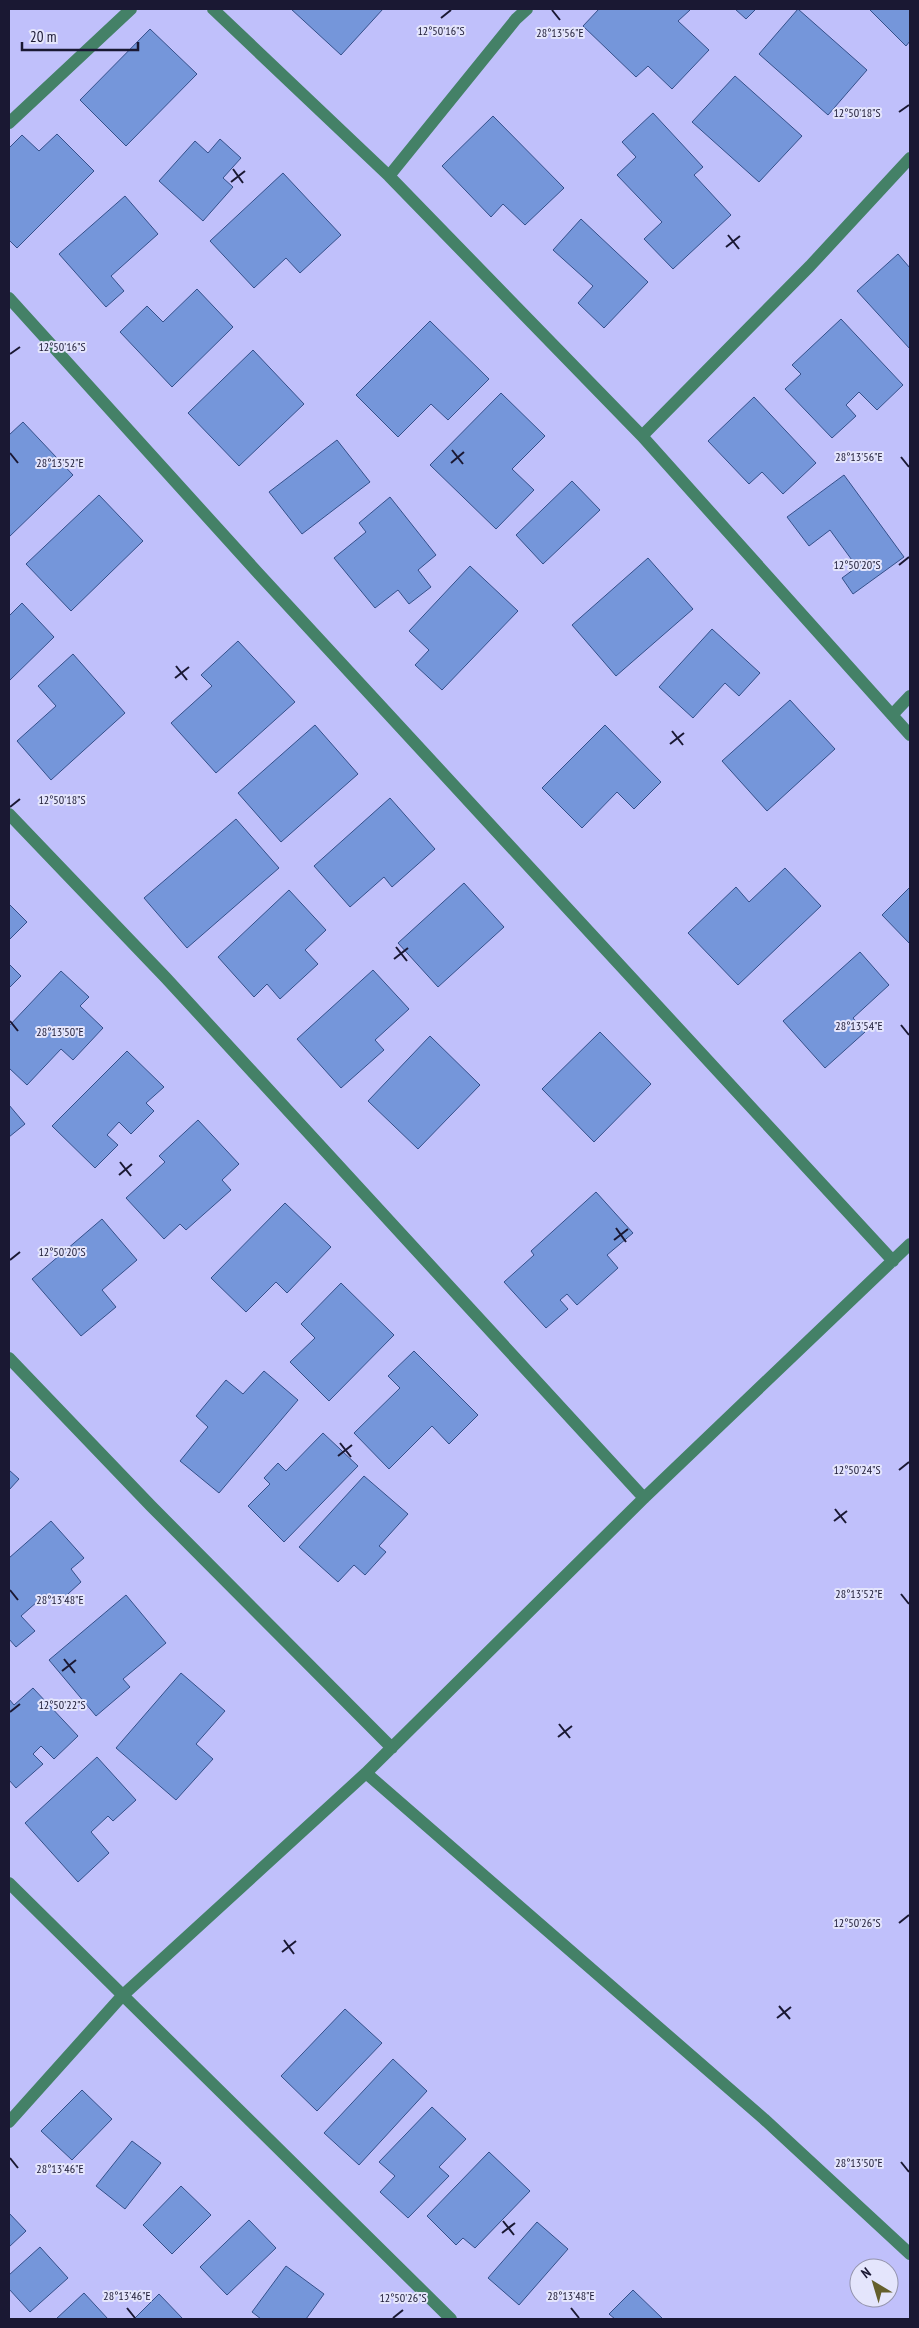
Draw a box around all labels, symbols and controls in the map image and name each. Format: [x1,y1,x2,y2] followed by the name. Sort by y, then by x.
[22,20,139,52] scale bar
[417,23,465,38] text: 12°50'16"S
[536,25,584,40] text: 28°13'56"E
[30,27,56,46] text: 20 m
[833,105,881,120] text: 12°50'18"S
[38,339,86,354] text: 12°50'16"S
[835,449,883,464] text: 28°13'56"E
[36,455,84,470] text: 28°13'52"E
[833,557,881,572] text: 12°50'20"S
[38,792,86,807] text: 12°50'18"S
[835,1018,883,1033] text: 28°13'54"E
[36,1024,84,1039] text: 28°13'50"E
[38,1244,86,1259] text: 12°50'20"S
[833,1462,881,1477] text: 12°50'24"S
[835,1586,883,1601] text: 28°13'52"E
[36,1592,84,1607] text: 28°13'48"E
[38,1697,86,1712] text: 12°50'22"S
[833,1915,881,1930] text: 12°50'26"S
[835,2155,883,2170] text: 28°13'50"E
[36,2161,84,2176] text: 28°13'46"E
[849,2258,899,2308] north arrow
[857,2263,875,2282] text: N
[103,2288,151,2303] text: 28°13'46"E
[547,2288,595,2303] text: 28°13'48"E
[379,2290,427,2305] text: 12°50'26"S

